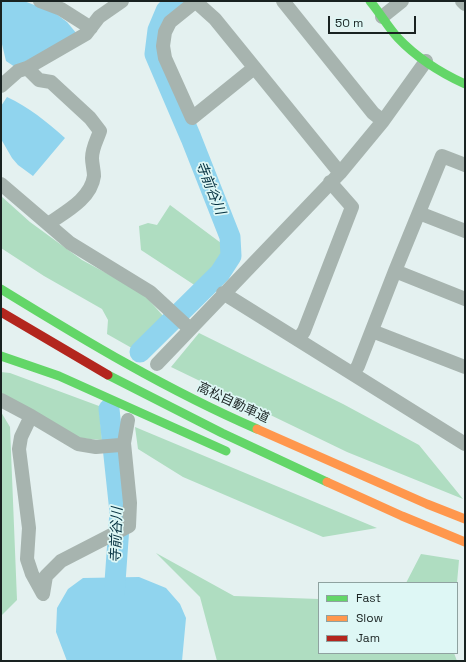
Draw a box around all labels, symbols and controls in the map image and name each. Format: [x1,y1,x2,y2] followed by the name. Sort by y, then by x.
[330,8,418,34] scale bar
[335,15,363,31] text: 50 m
[192,159,228,217] water label: 寺前谷川
[194,379,272,427] street label: 高松自動車道
[108,507,126,563] water label: 寺前谷川
[318,582,458,654] legend
[356,590,381,606] text: Fast
[356,610,383,626] text: Slow
[356,630,380,646] text: Jam

